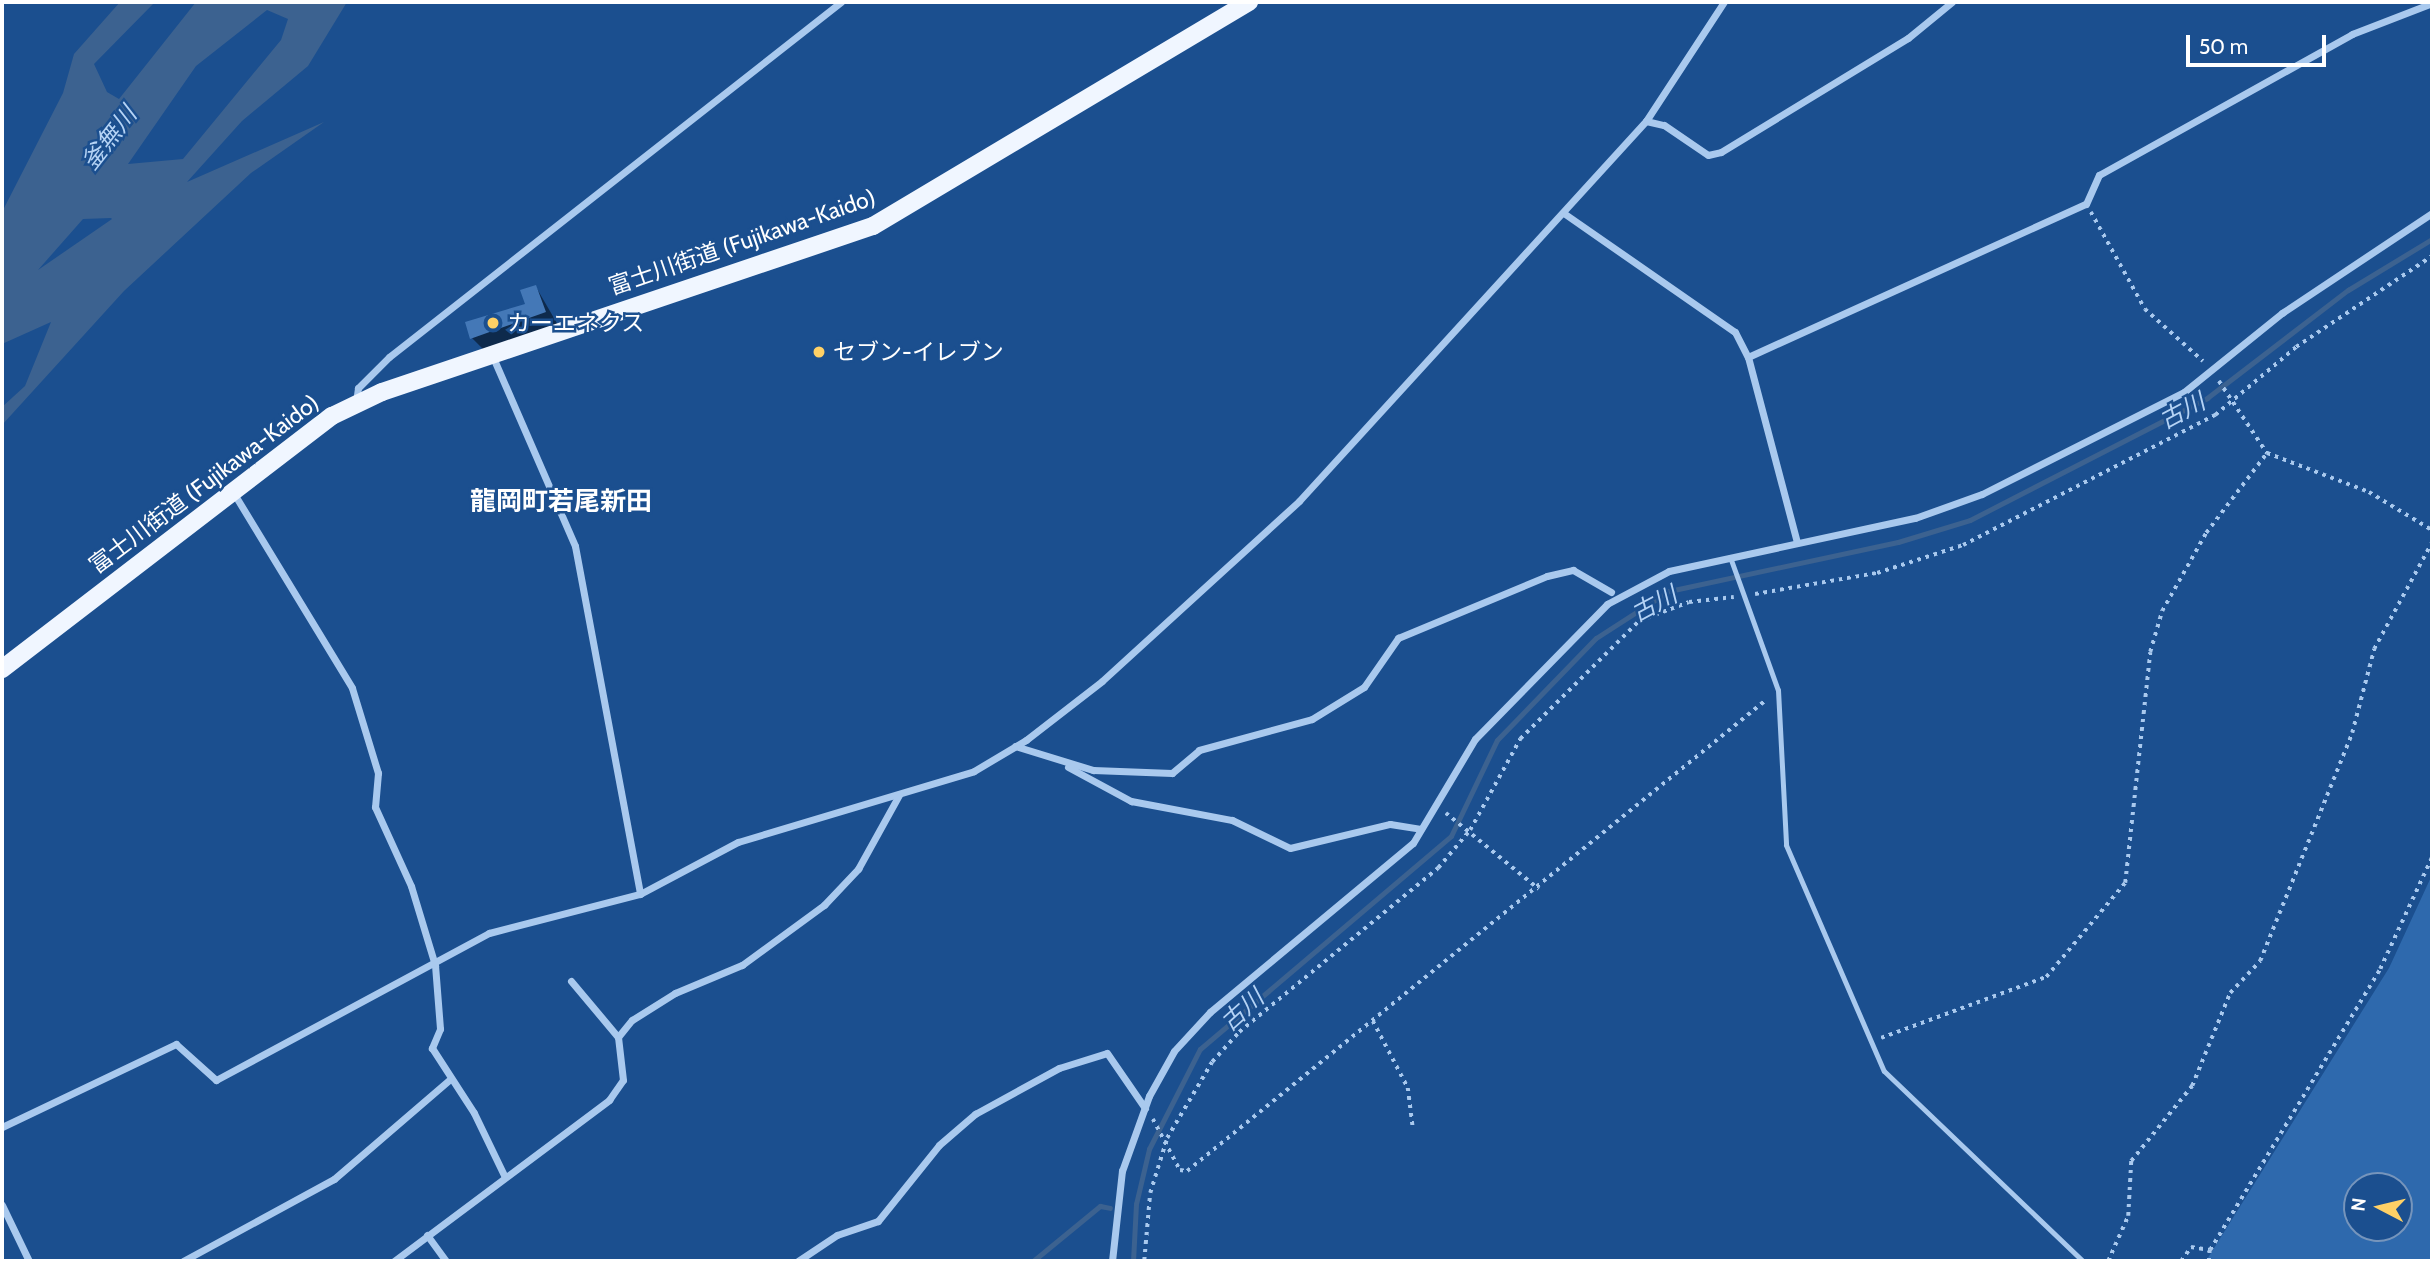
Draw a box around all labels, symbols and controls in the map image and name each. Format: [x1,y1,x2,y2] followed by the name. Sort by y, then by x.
[2189,21,2329,65] scale bar
[2199,34,2248,59] text: 50 m
[75,101,143,175] water label: 釜無川
[606,184,878,300] street label: 富士川街道 (Fujikawa-Kaido)
[507,309,645,337] place label: カーエネクス
[485,315,501,331] marker: カーエネクス
[833,338,1004,366] place label: セブン-イレブン
[811,344,827,360] marker: セブン-イレブン
[2154,387,2210,435] water label: 古川
[84,389,324,579] street label: 富士川街道 (Fujikawa-Kaido)
[470,486,652,518] district label: 龍岡町若尾新田
[1626,580,1682,628] water label: 古川
[1215,983,1269,1037] water label: 古川
[2343,1172,2413,1242] north arrow
[2346,1197,2371,1213] text: N

